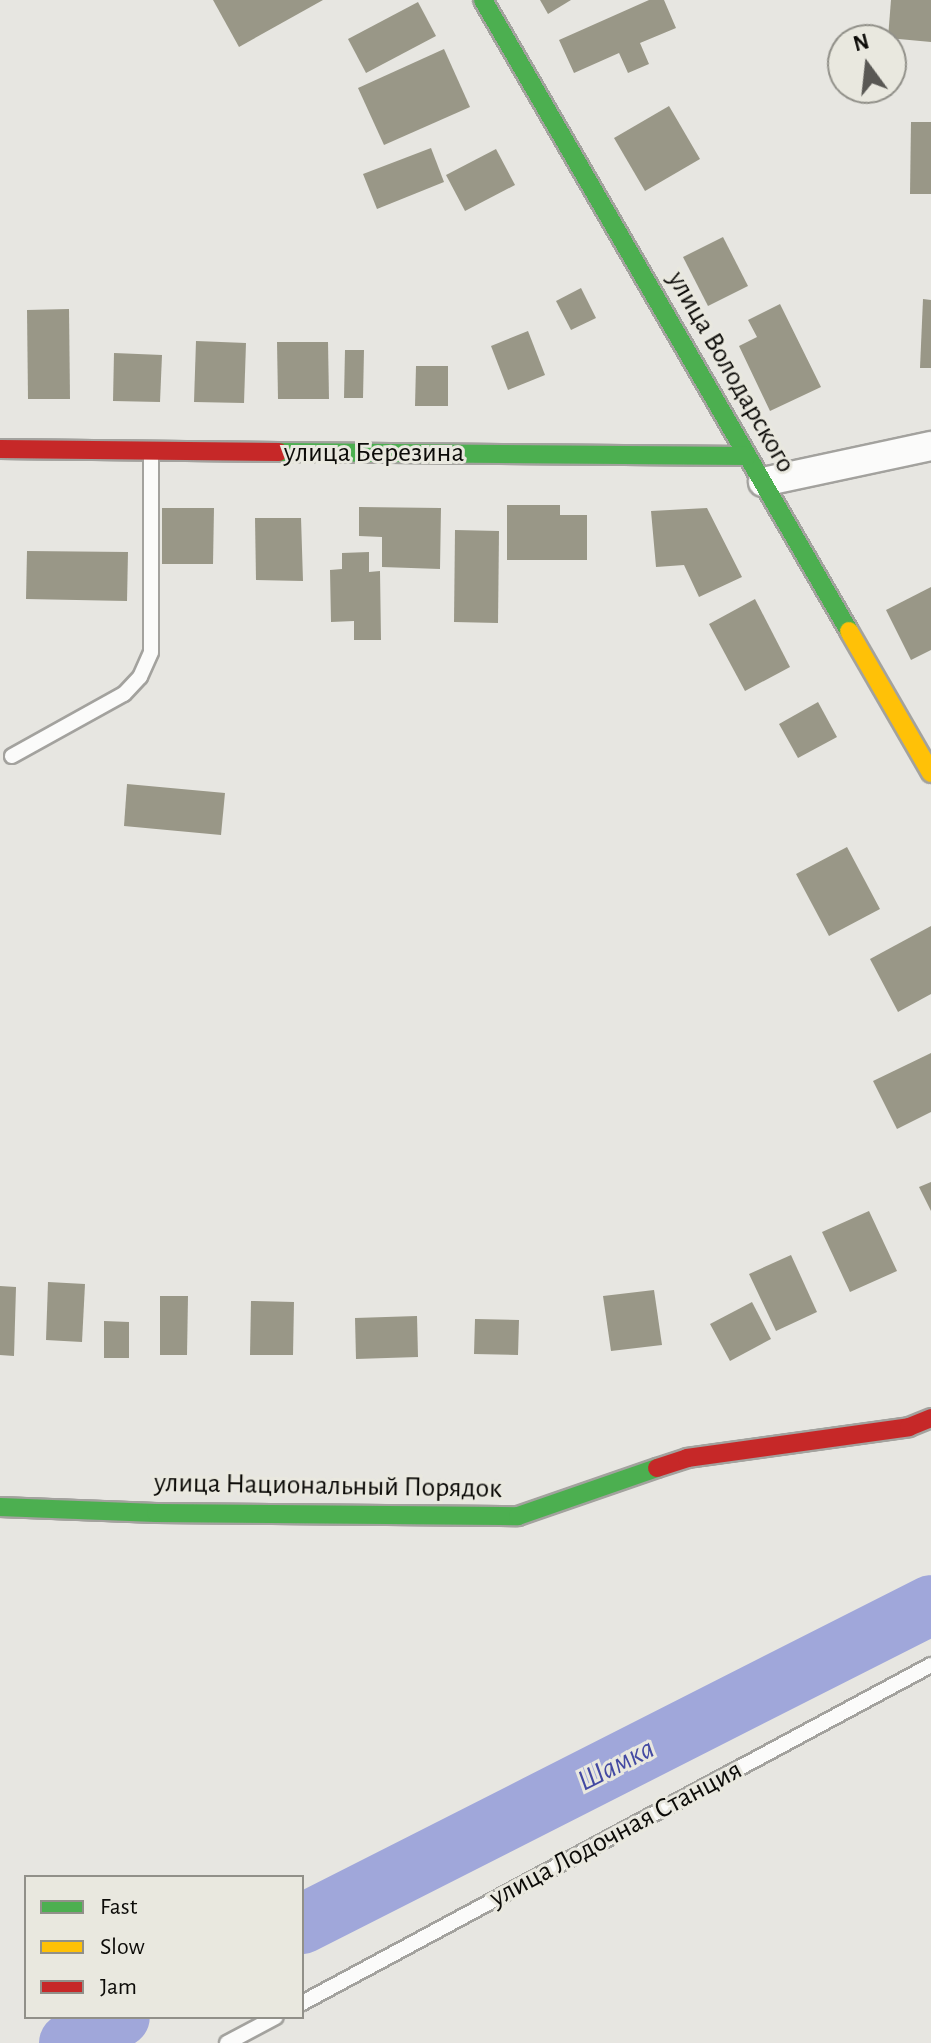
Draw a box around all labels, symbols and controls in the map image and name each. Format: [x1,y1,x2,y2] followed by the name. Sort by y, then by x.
[827,24,907,104] north arrow
[851,30,872,55] text: N
[660,265,802,479] street label: улица Володарского
[284,436,464,470] street label: улица Березина
[154,1466,502,1506] street label: улица Национальный Порядок
[572,1730,660,1800] water label: Шамка
[484,1753,748,1915] street label: улица Лодочная Станция
[24,1875,304,2019] legend
[100,1895,137,1919] text: Fast
[100,1935,145,1959] text: Slow
[100,1975,137,1999] text: Jam

